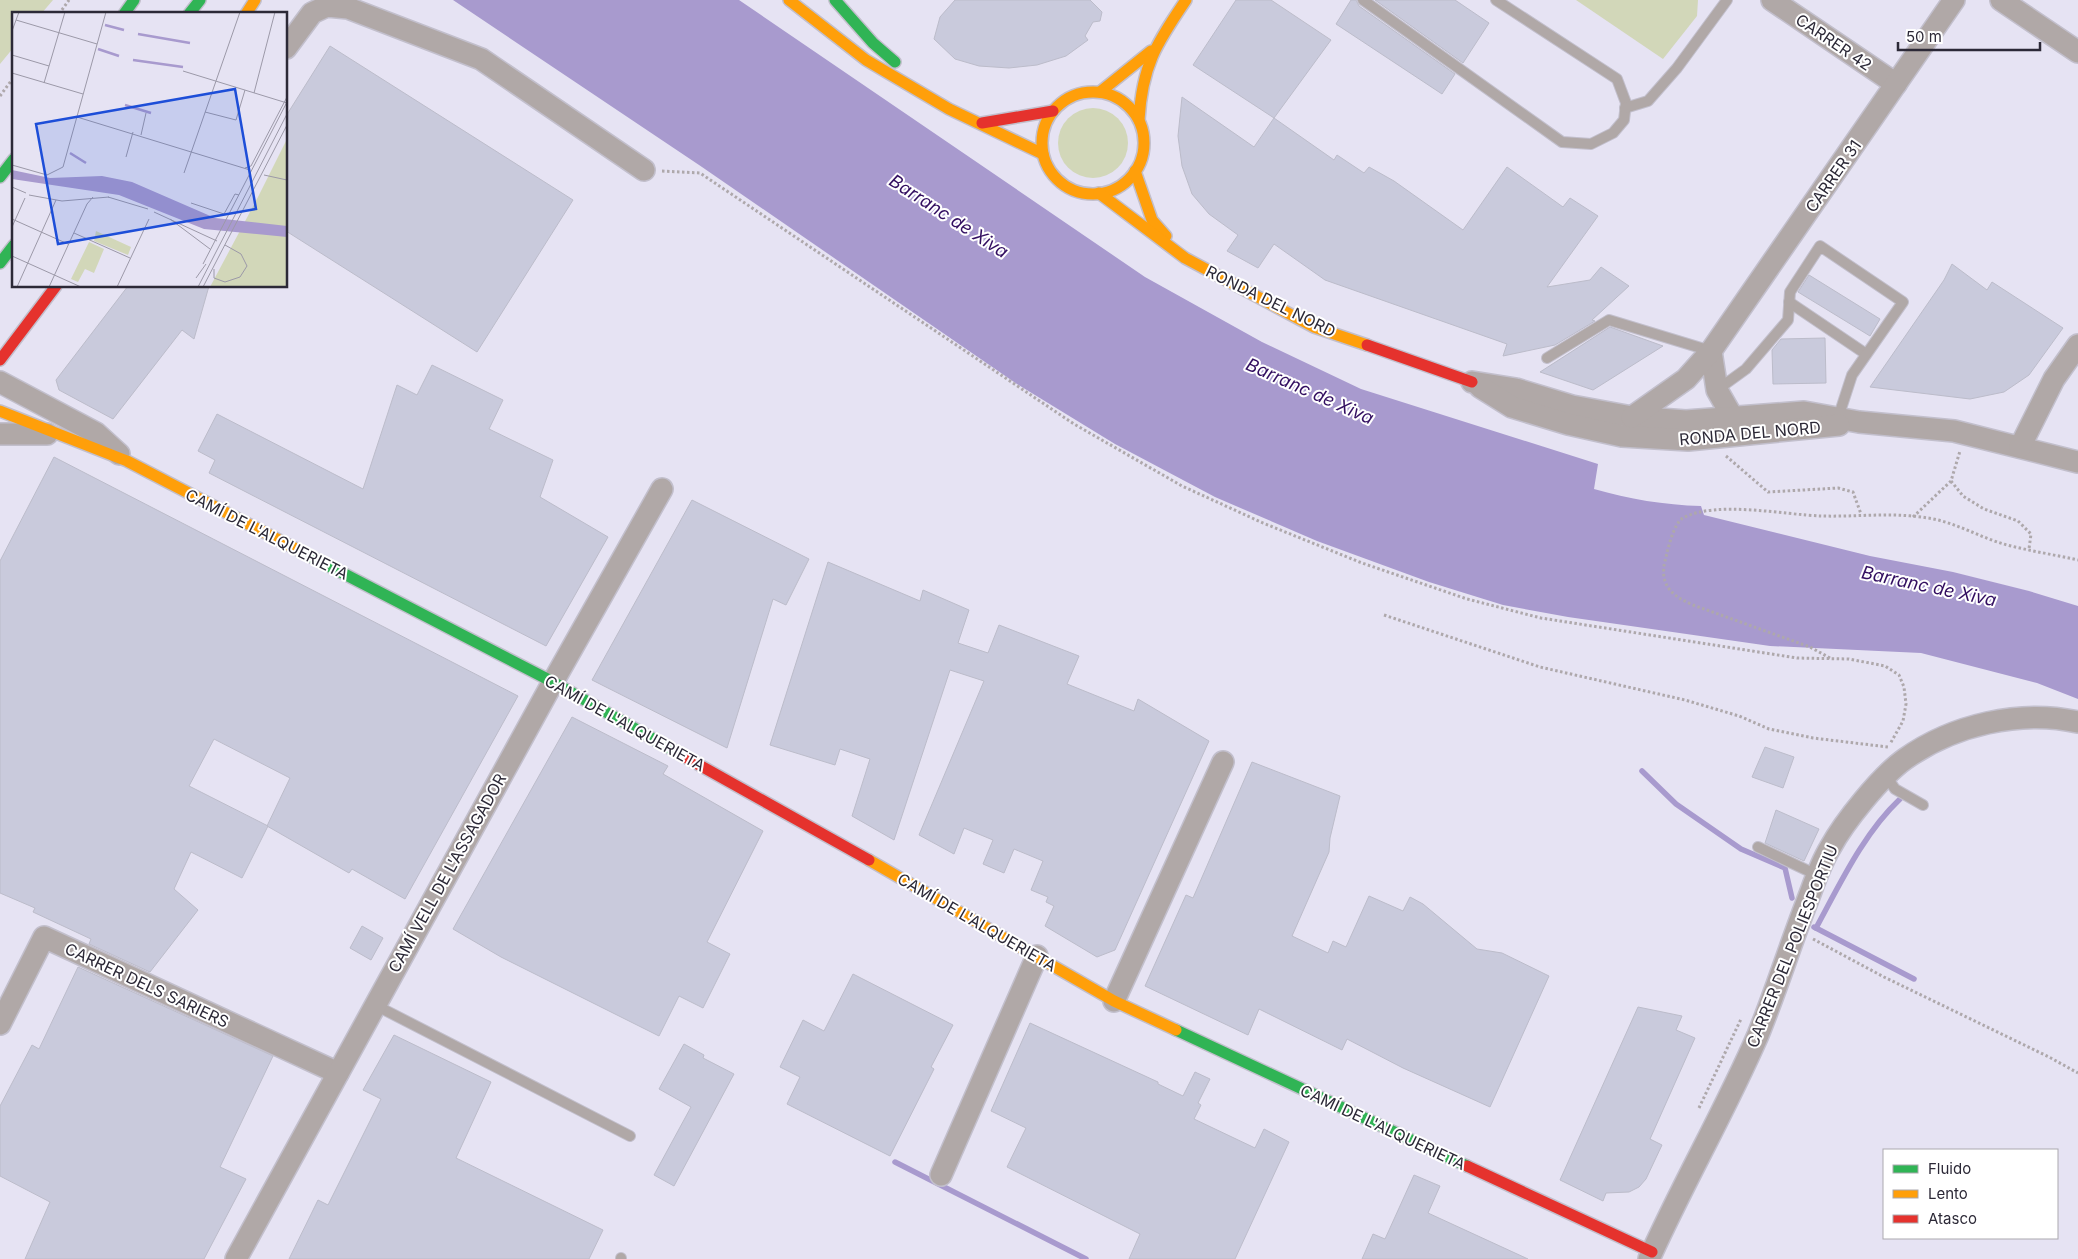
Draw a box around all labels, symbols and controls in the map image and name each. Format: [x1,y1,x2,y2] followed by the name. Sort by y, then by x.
[1792,9,1876,75] street label: CARRER 42
[12,12,288,288] inset map
[1898,20,2040,52] scale bar
[1906,27,1942,46] text: 50 m
[1801,136,1865,216] street label: CARRER 31
[886,170,1012,262] water label: Barranc de Xiva
[1203,261,1339,341] street label: RONDA DEL NORD
[1243,353,1377,429] water label: Barranc de Xiva
[1678,417,1822,449] street label: RONDA DEL NORD
[182,484,352,584] street label: CAMÍ DE L'ALQUERIETA
[1860,561,1998,611] water label: Barranc de Xiva
[541,671,709,775] street label: CAMÍ DE L'ALQUERIETA
[384,770,510,976] street label: CAMÍ VELL DE L'ASSAGADOR
[1742,842,1842,1050] street label: CARRER DEL POLIESPORTIU
[894,868,1060,976] street label: CAMÍ DE L'ALQUERIETA
[62,938,232,1032] street label: CARRER DELS SARIERS
[1297,1080,1469,1174] street label: CAMÍ DE L'ALQUERIETA
[1883,1149,2058,1239] legend
[1928,1159,1971,1178] text: Fluido
[1928,1184,1968,1203] text: Lento
[1928,1209,1977,1228] text: Atasco

